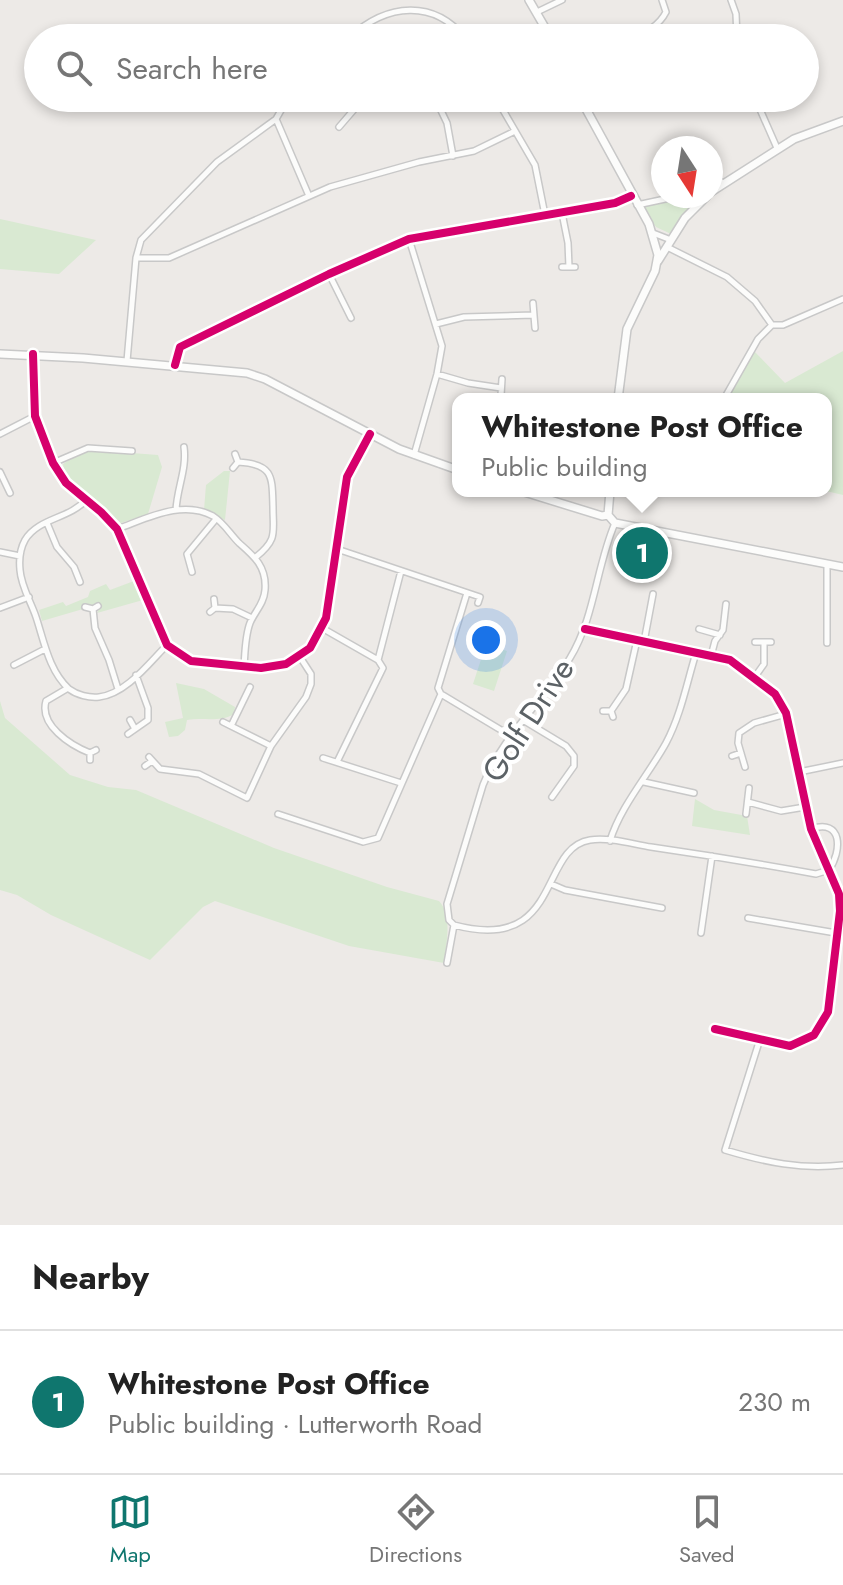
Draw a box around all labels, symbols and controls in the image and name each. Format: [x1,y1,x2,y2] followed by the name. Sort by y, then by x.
[24,24,819,112] search box
[52,46,96,90] icon: search
[116,47,268,90] text: Search here
[651,136,723,208] north arrow
[452,393,832,497] popup
[481,405,803,448] text: Whitestone Post Office
[481,448,648,486] text: Public building
[616,523,668,583] pin: 1
[466,620,506,660] your location
[471,649,585,791] street label: Golf Drive
[32,1253,149,1302] text: Nearby
[108,1362,430,1405] text: Whitestone Post Office
[51,1383,65,1421] text: 1
[738,1383,811,1421] text: 230 m
[108,1405,482,1443] text: Public building · Lutterworth Road
[108,1490,152,1570] tab: Map
[369,1490,462,1570] tab: Directions
[679,1490,735,1570] tab: Saved

